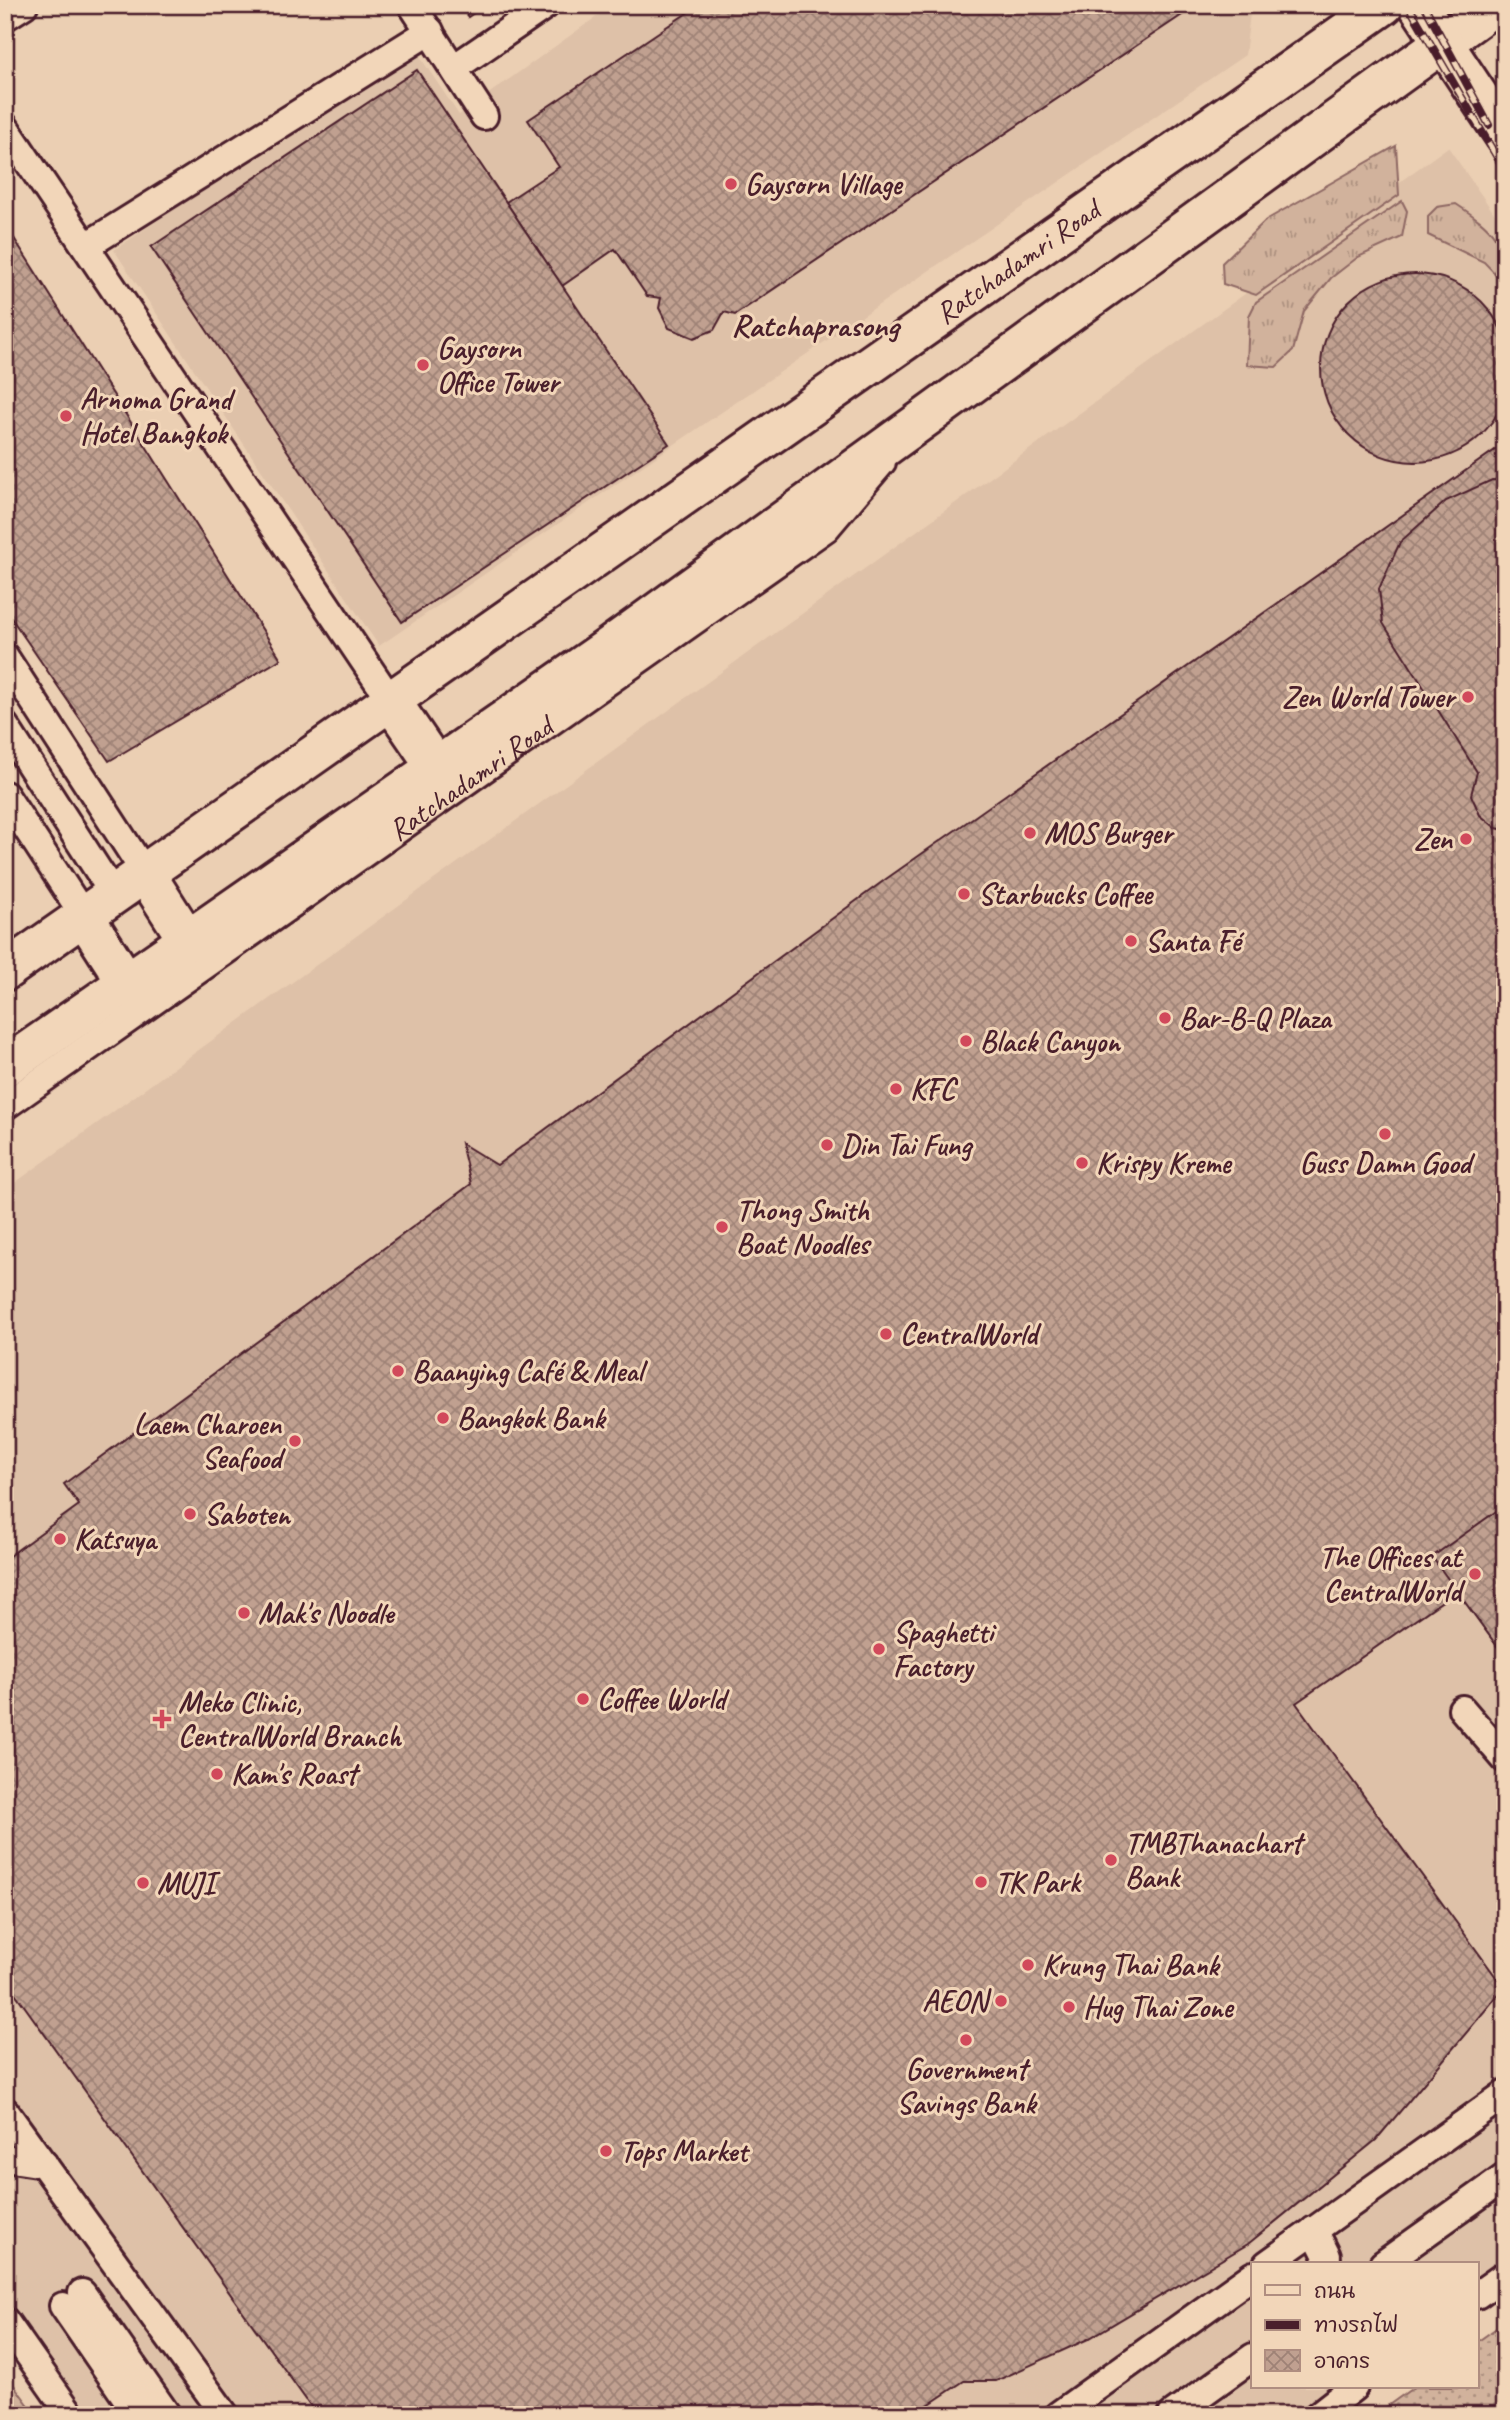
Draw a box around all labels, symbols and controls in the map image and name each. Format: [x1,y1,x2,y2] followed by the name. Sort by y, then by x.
[745,165,904,203] place label: Gaysorn Village
[723,176,739,192] marker: Gaysorn Village
[928,189,1110,332] street label: Ratchadamri Road
[731,305,902,346] district label: Ratchaprasong
[437,329,562,401] place label: Gaysorn Office Tower
[415,357,431,373] marker: Gaysorn Office Tower
[80,380,236,452] place label: Arnoma Grand Hotel Bangkok
[58,408,74,424] marker: Arnoma Grand Hotel Bangkok
[1282,678,1457,716] place label: Zen World Tower
[1460,689,1476,705] marker: Zen World Tower
[381,705,563,849] street label: Ratchadamri Road
[1044,814,1175,852] place label: MOS Burger
[1414,820,1453,858] place label: Zen
[1022,825,1038,841] marker: MOS Burger
[1458,831,1474,847] marker: Zen
[978,875,1154,913] place label: Starbucks Coffee
[956,886,972,902] marker: Starbucks Coffee
[1145,922,1244,960] place label: Santa Fé
[1123,933,1139,949] marker: Santa Fé
[1179,999,1333,1037] place label: Bar-B-Q Plaza
[1157,1010,1173,1026] marker: Bar-B-Q Plaza
[980,1022,1122,1061] place label: Black Canyon
[958,1033,974,1049] marker: Black Canyon
[910,1070,959,1108] place label: KFC
[888,1081,904,1097] marker: KFC
[841,1126,974,1164] place label: Din Tai Fung
[1377,1126,1393,1142] marker: Guss Damn Good
[819,1137,835,1153] marker: Din Tai Fung
[1096,1144,1233,1182] place label: Krispy Kreme
[1299,1144,1476,1182] place label: Guss Damn Good
[1074,1155,1090,1171] marker: Krispy Kreme
[736,1191,872,1263] place label: Thong Smith Boat Noodles
[714,1219,730,1235] marker: Thong Smith Boat Noodles
[900,1315,1042,1353] place label: CentralWorld
[878,1326,894,1342] marker: CentralWorld
[412,1352,648,1391] place label: Baanying Café & Meal
[390,1363,406,1379] marker: Baanying Café & Meal
[457,1399,607,1437] place label: Bangkok Bank
[134,1405,286,1477] place label: Laem Charoen Seafood
[435,1410,451,1426] marker: Bangkok Bank
[287,1433,303,1449] marker: Laem Charoen Seafood
[204,1495,292,1533] place label: Saboten
[182,1506,198,1522] marker: Saboten
[74,1520,158,1558] place label: Katsuya
[52,1531,68,1547] marker: Katsuya
[1319,1538,1466,1610] place label: The Offices at CentralWorld
[1467,1566,1483,1582] marker: The Offices at CentralWorld
[258,1594,395,1632] place label: Mak's Noodle
[236,1605,252,1621] marker: Mak's Noodle
[893,1613,997,1685] place label: Spaghetti Factory
[871,1641,887,1657] marker: Spaghetti Factory
[597,1680,730,1718] place label: Coffee World
[178,1683,402,1755] place label: Meko Clinic, CentralWorld Branch
[575,1691,591,1707] marker: Coffee World
[152,1709,172,1729] marker: Meko Clinic, CentralWorld Branch
[231,1755,361,1793] place label: Kam's Roast
[209,1766,225,1782] marker: Kam's Roast
[1125,1824,1306,1896] place label: TMBThanachart Bank
[1103,1852,1119,1868] marker: TMBThanachart Bank
[995,1863,1083,1901] place label: TK Park
[157,1864,221,1902] place label: MUJI
[973,1874,989,1890] marker: TK Park
[135,1875,151,1891] marker: MUJI
[1042,1946,1221,1984] place label: Krung Thai Bank
[1020,1957,1036,1973] marker: Krung Thai Bank
[922,1982,992,2020] place label: AEON
[1083,1988,1235,2026] place label: Hug Thai Zone
[993,1993,1009,2009] marker: AEON
[1061,1999,1077,2015] marker: Hug Thai Zone
[958,2032,974,2048] marker: Government Savings Bank
[897,2050,1038,2122] place label: Government Savings Bank
[620,2132,750,2170] place label: Tops Market
[598,2143,614,2159] marker: Tops Market
[1251,2262,1478,2388] legend
[1314,2278,1355,2304] text: ถนน
[1314,2312,1399,2338] text: ทางรถไฟ
[1314,2348,1370,2374] text: อาคาร

